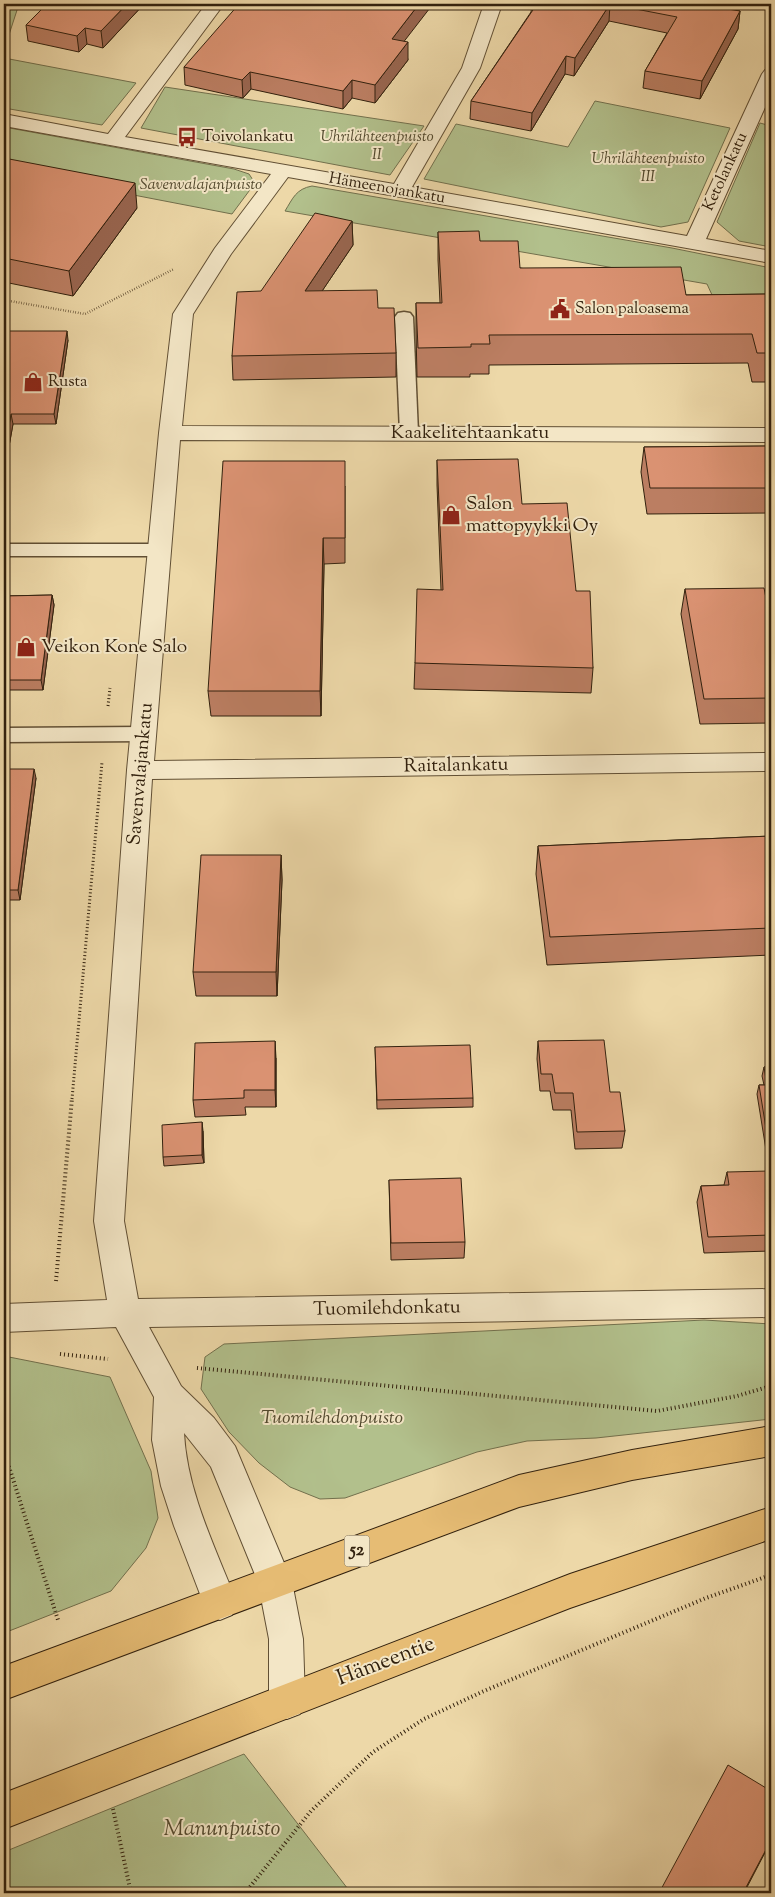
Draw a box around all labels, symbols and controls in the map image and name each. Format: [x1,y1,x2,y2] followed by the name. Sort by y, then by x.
[176,126,198,148] bus stop icon: Toivolankatu
[202,126,294,149] place label: Toivolankatu
[320,126,434,167] park label: Uhrilähteenpuisto II
[698,129,754,215] street label: Ketolankatu
[591,148,705,189] park label: Uhrilähteenpuisto III
[327,167,447,211] street label: Hämeenojankatu
[140,174,262,197] park label: Savenvalajanpuisto
[549,298,571,320] public building icon: Salon paloasema
[575,298,689,321] place label: Salon paloasema
[22,371,44,393] shop icon: Rusta
[48,371,88,394] place label: Rusta
[391,420,549,447] street label: Kaakelitehtaankatu
[466,491,599,540] place label: Salon mattopyykki Oy
[440,504,462,526] shop icon: Salon mattopyykki Oy
[41,634,187,661] place label: Veikon Kone Salo
[15,636,37,658] shop icon: Veikon Kone Salo
[121,702,161,846] street label: Savenvalajankatu
[403,752,509,780] street label: Raitalankatu
[313,1294,461,1324] street label: Tuomilehdonkatu
[261,1405,403,1432] park label: Tuomilehdonpuisto
[344,1535,370,1566] road number: 52
[332,1629,440,1695] street label: Hämeentie
[164,1814,281,1846] park label: Manunpuisto

